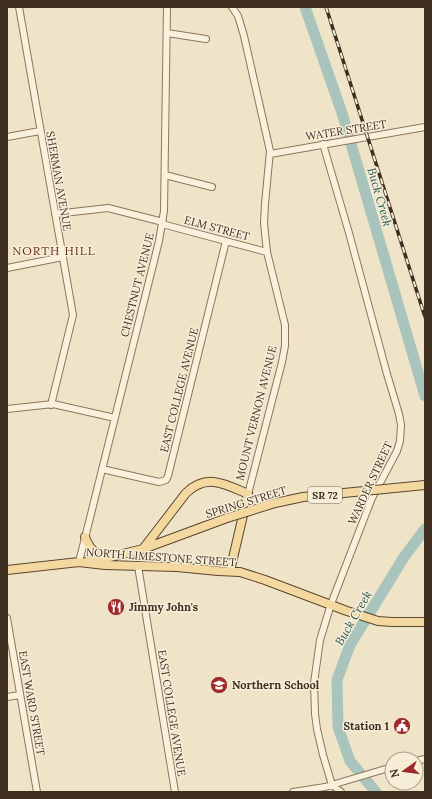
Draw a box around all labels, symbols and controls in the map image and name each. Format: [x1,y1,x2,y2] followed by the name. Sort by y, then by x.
[305,117,387,143] street label: WATER STREET
[43,130,75,232] street label: SHERMAN AVENUE
[364,166,396,228] water label: Buck Creek
[183,213,251,243] street label: ELM STREET
[117,231,157,339] street label: CHESTNUT AVENUE
[12,243,96,258] district label: NORTH HILL
[157,326,201,454] street label: EAST COLLEGE AVENUE
[232,344,280,482] street label: MOUNT VERNON AVENUE
[345,439,395,527] street label: WARDER STREET
[204,483,288,521] street label: SPRING STREET
[308,487,342,503] road number: SR 72
[86,545,236,569] street label: NORTH LIMESTONE STREET
[331,588,375,648] water label: Buck Creek
[106,597,126,617] restaurant icon: Jimmy John's
[129,600,198,614] place label: Jimmy John's
[155,649,189,777] street label: EAST COLLEGE AVENUE
[16,650,48,756] street label: EAST WARD STREET
[209,675,229,695] school or university icon: Northern School
[232,678,320,692] place label: Northern School
[392,716,412,736] public building icon: Station 1
[343,719,390,733] place label: Station 1
[384,751,424,791] north arrow
[386,767,402,779] text: N

